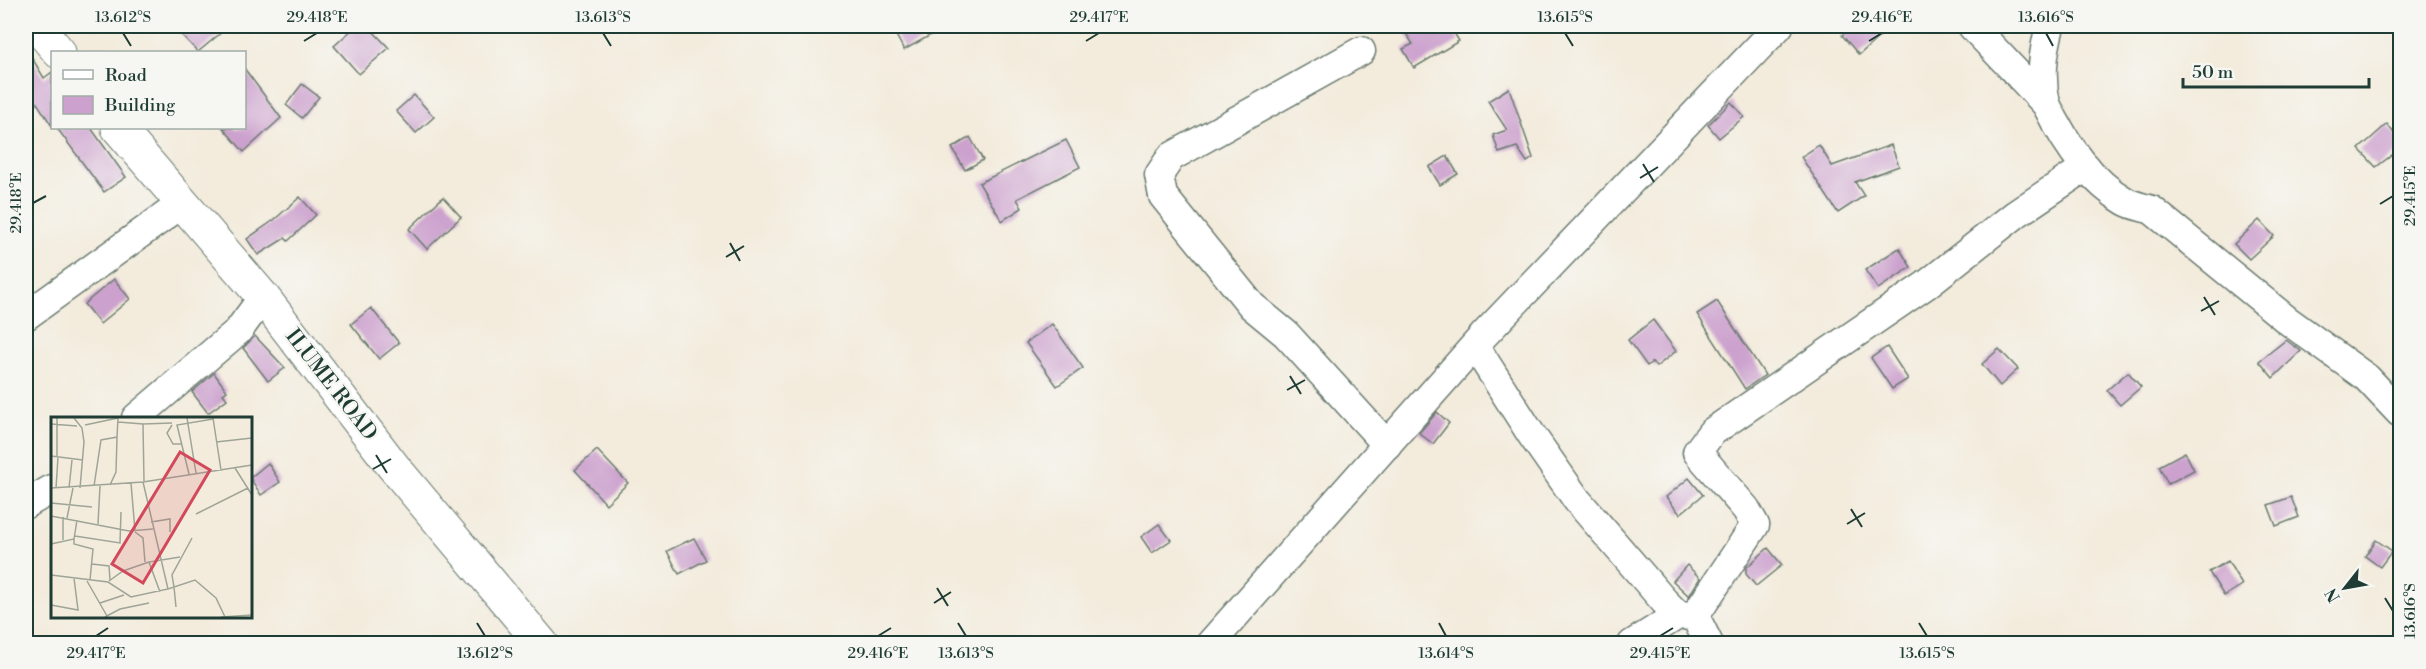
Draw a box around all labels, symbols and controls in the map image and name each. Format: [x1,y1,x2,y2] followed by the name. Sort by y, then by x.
[95,8,151,27] text: 13.612°S
[286,8,348,27] text: 29.418°E
[575,8,631,27] text: 13.613°S
[1069,8,1129,27] text: 29.417°E
[1537,8,1593,27] text: 13.615°S
[1852,8,1912,27] text: 29.416°E
[2018,8,2074,27] text: 13.616°S
[51,51,246,129] legend
[2183,51,2369,89] scale bar
[2192,61,2234,84] text: 50 m
[105,64,148,87] text: Road
[104,94,176,117] text: Building
[2401,166,2420,226] text: 29.415°E
[7,172,26,234] text: 29.418°E
[279,324,383,446] street label: ILUME ROAD
[51,417,252,618] inset map
[2315,558,2375,618] north arrow
[2401,583,2420,639] text: 13.616°S
[2321,584,2345,606] text: N
[66,644,126,663] text: 29.417°E
[457,644,513,663] text: 13.612°S
[848,644,908,663] text: 29.416°E
[938,644,994,663] text: 13.613°S
[1418,644,1474,663] text: 13.614°S
[1630,644,1690,663] text: 29.415°E
[1899,644,1955,663] text: 13.615°S

